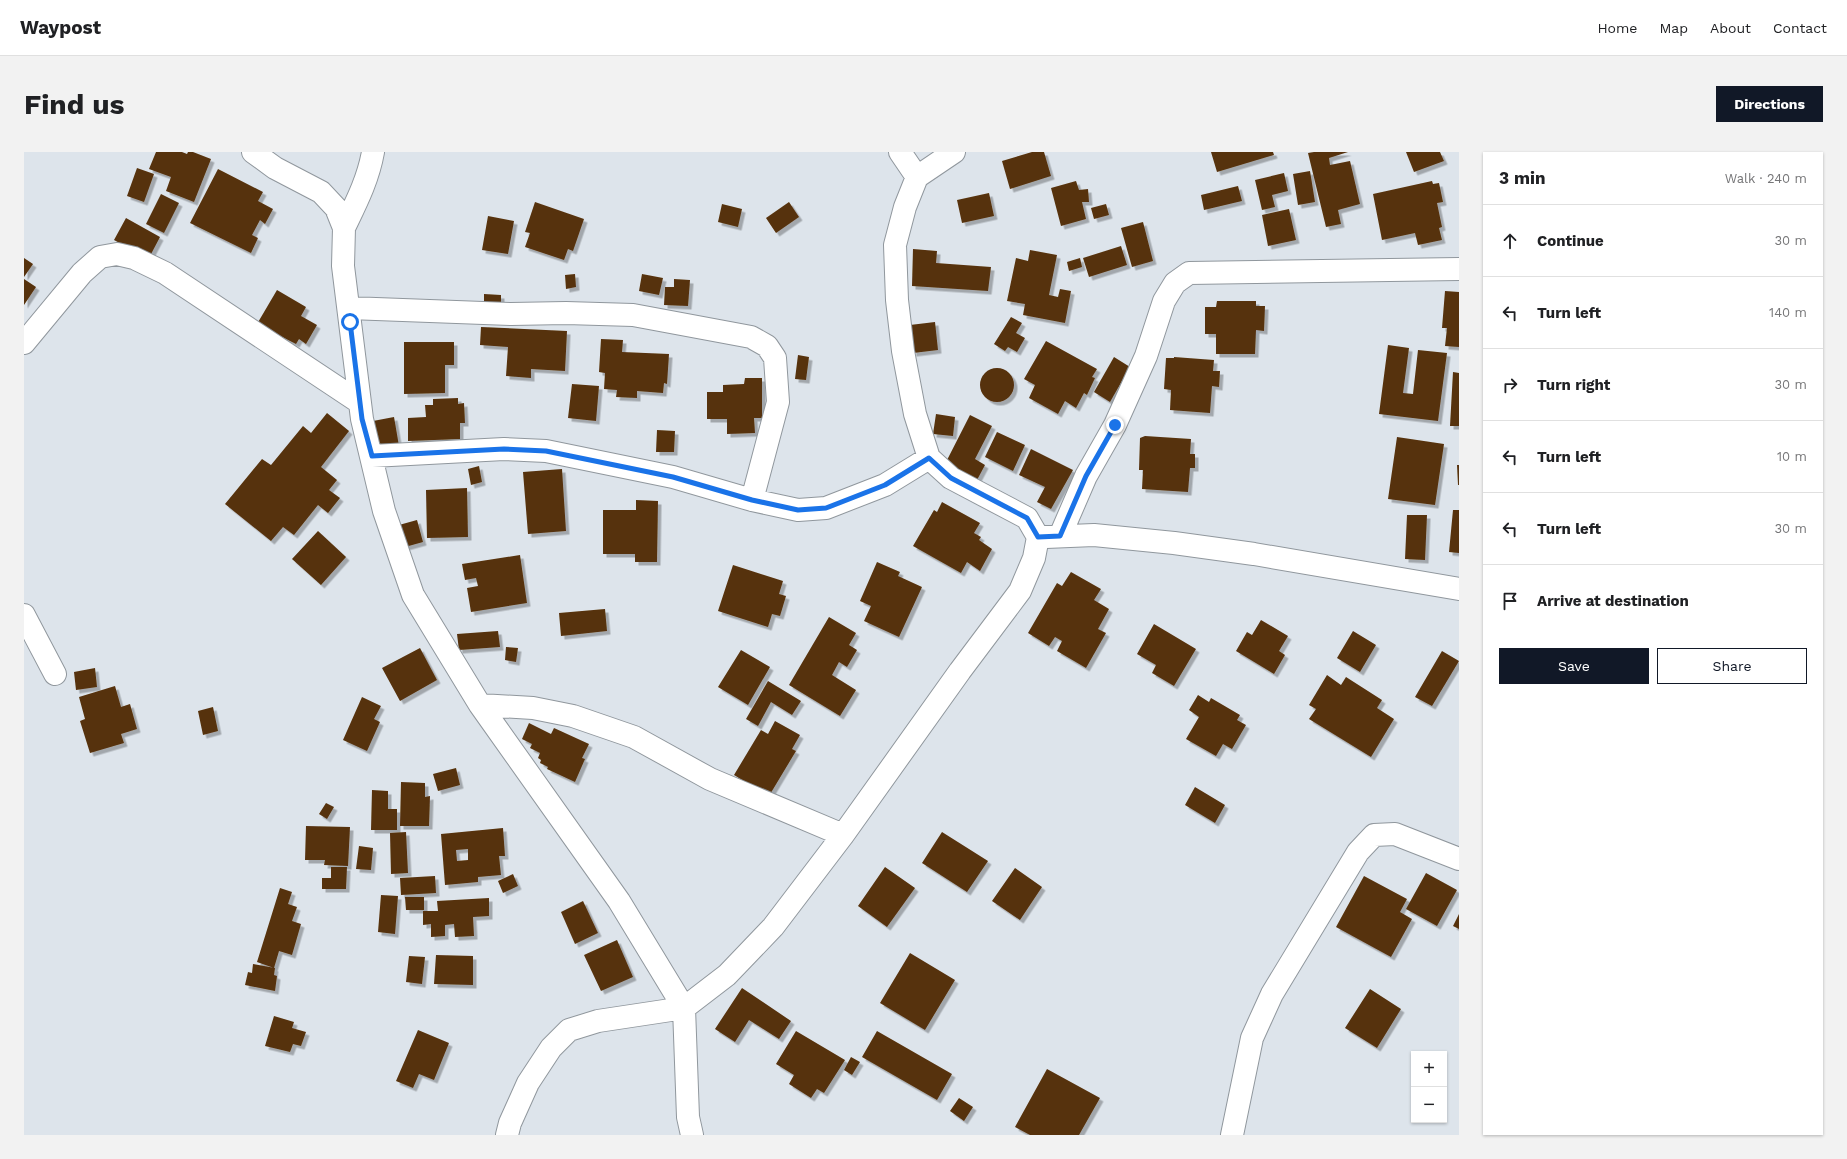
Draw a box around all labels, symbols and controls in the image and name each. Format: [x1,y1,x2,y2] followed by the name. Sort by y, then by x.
[20,16,101,39] text: Waypost
[1597,20,1637,36] text: Home
[1659,20,1688,36] text: Map
[1710,20,1751,36] text: About
[1773,20,1827,36] text: Contact
[1716,86,1823,122] button: Directions
[24,88,124,121] text: Find us
[1499,168,1545,188] text: 3 min
[1725,171,1807,186] text: Walk · 240 m
[1499,230,1521,252] icon: ahead
[1537,232,1604,250] text: Continue
[1775,233,1807,248] text: 30 m
[1499,302,1521,324] icon: left
[1537,304,1601,322] text: Turn left
[1769,305,1807,320] text: 140 m
[341,313,359,331] route start
[1499,374,1521,396] icon: right
[1537,376,1610,394] text: Turn right
[1775,377,1807,392] text: 30 m
[1106,416,1124,434] route end
[1499,446,1521,468] icon: left
[1537,448,1601,466] text: Turn left
[1777,449,1807,464] text: 10 m
[1499,518,1521,540] icon: left
[1537,520,1601,538] text: Turn left
[1775,521,1807,536] text: 30 m
[1499,590,1521,612] icon: arrive
[1537,592,1689,610] text: Arrive at destination
[1499,648,1649,684] button: Save
[1657,648,1807,684] button: Share
[1411,1051,1447,1123] map controls
[1411,1051,1447,1087] button: +
[1411,1087,1447,1123] button: −

